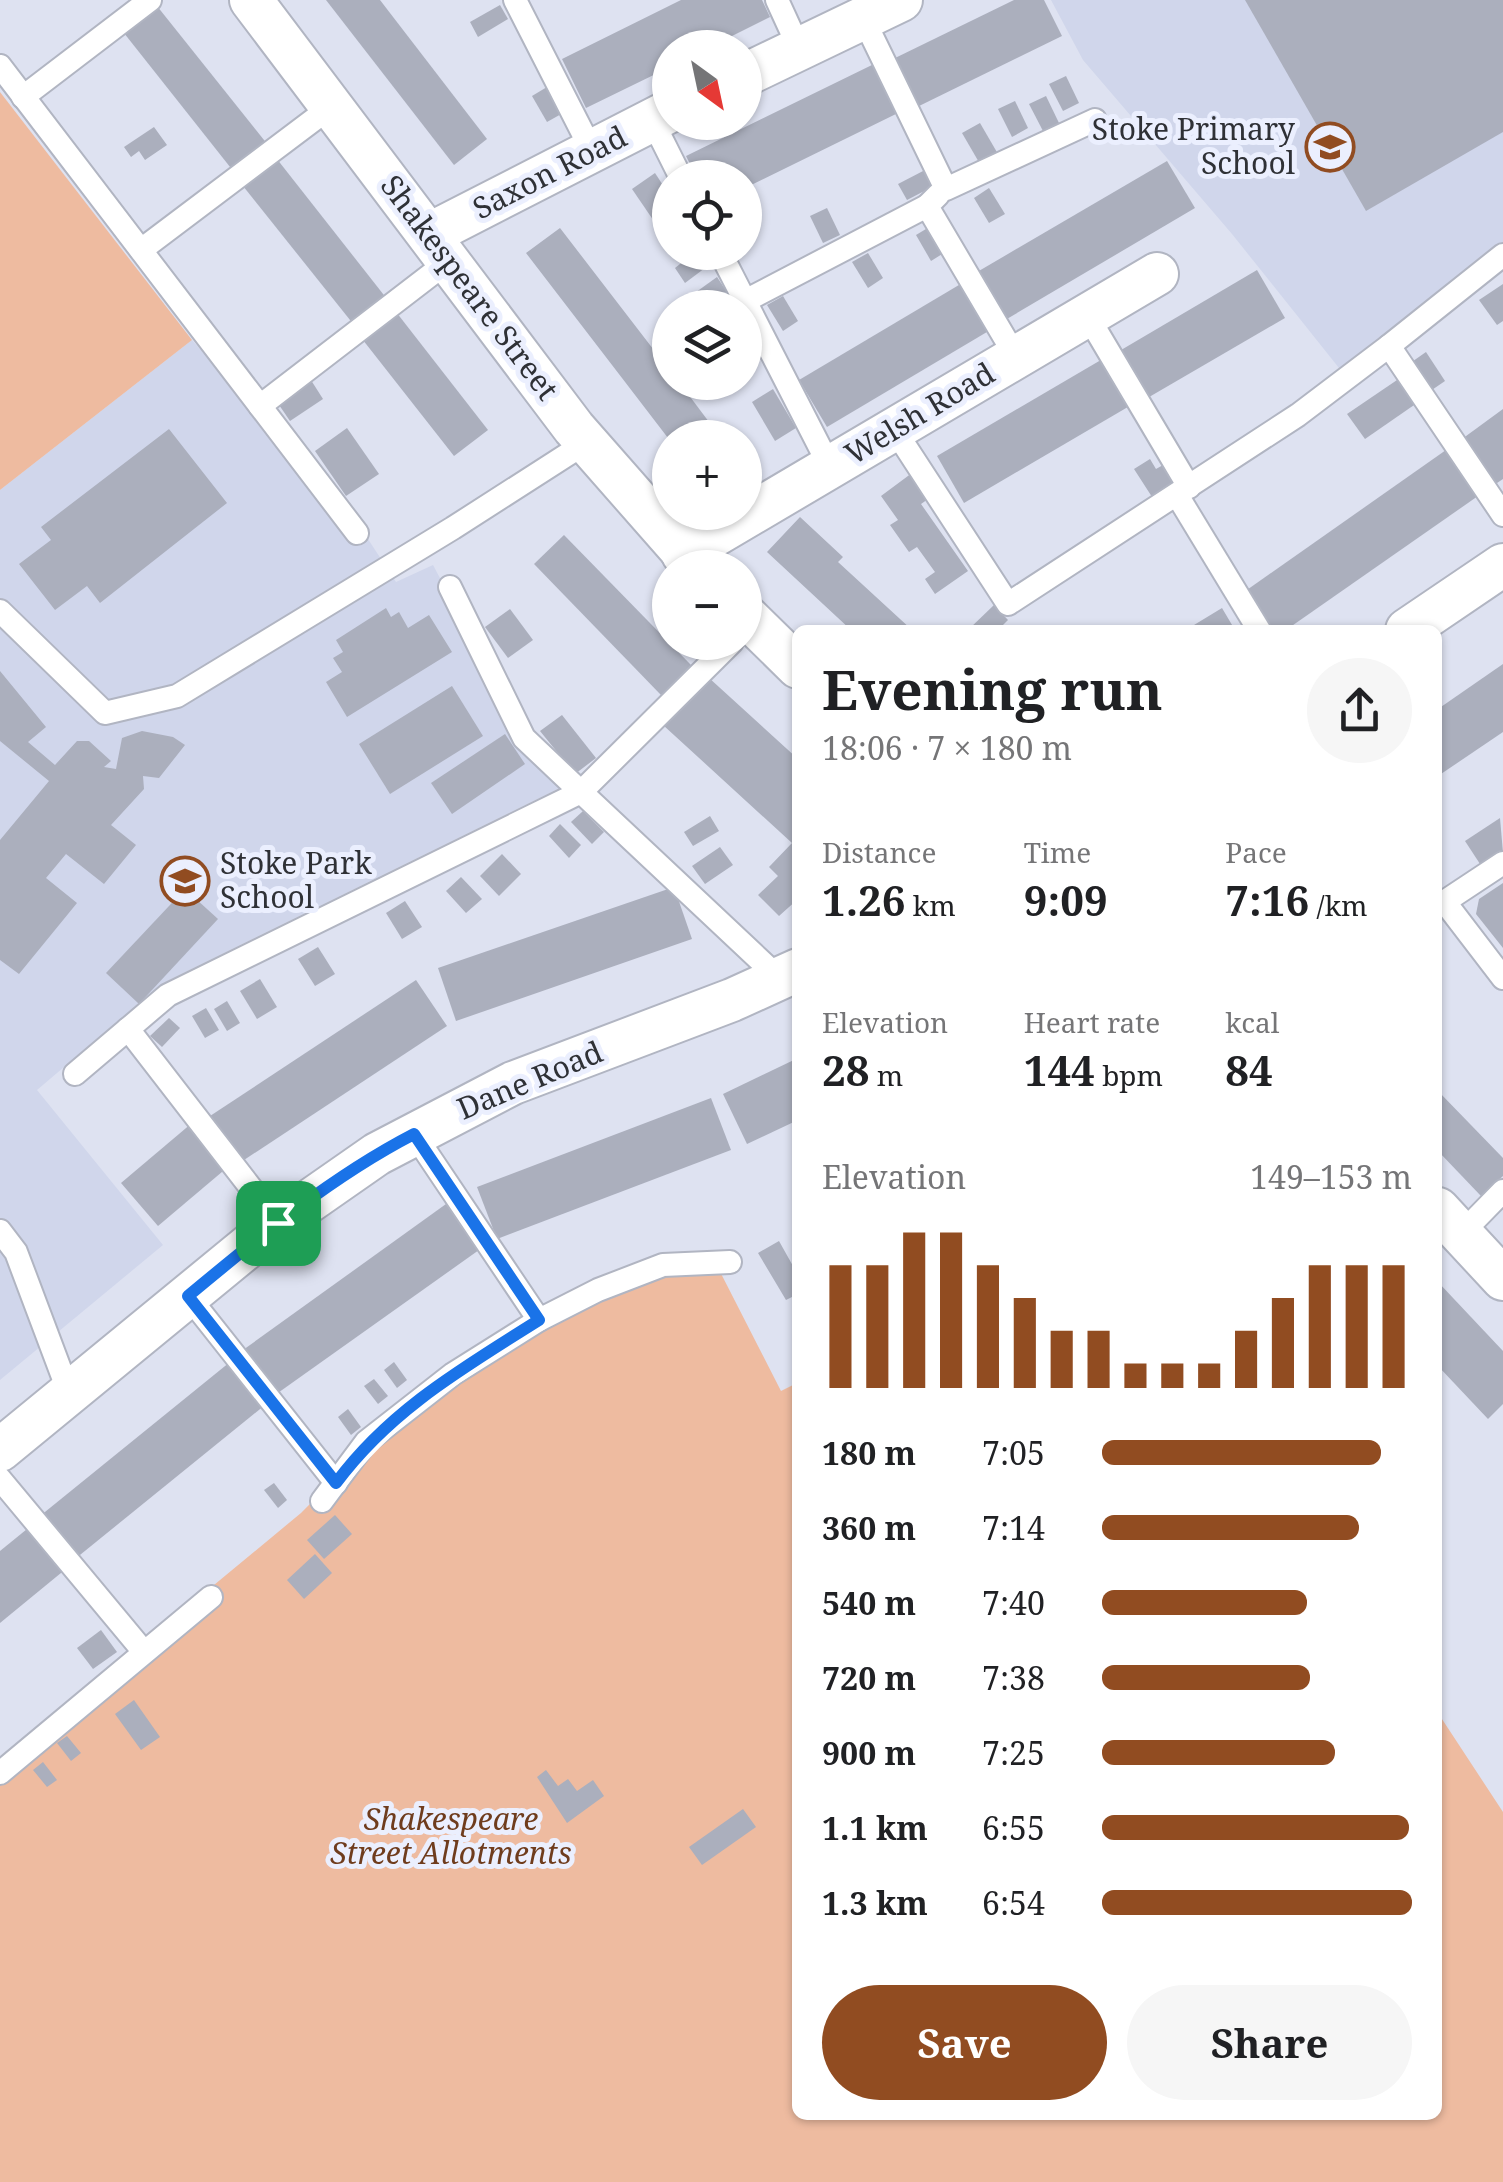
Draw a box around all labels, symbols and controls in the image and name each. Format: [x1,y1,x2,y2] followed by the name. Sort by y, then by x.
[652,30,762,140] north arrow
[652,30,762,660] map controls
[1092,108,1295,183] place label: Stoke Primary School
[465,115,633,228] street label: Saxon Road
[1304,121,1356,173] school or university icon: Stoke Primary School
[652,160,762,270] button: locate
[372,166,568,408] street label: Shakespeare Street
[652,290,762,400] button: layers
[837,352,1002,473] street label: Welsh Road
[652,420,762,530] button: +
[652,550,762,660] button: −
[822,651,1163,726] text: Evening run
[1307,658,1412,763] button: share
[822,726,1072,769] text: 18:06 · 7 × 180 m
[822,833,936,871] text: Distance
[1024,833,1091,871] text: Time
[1225,833,1287,871] text: Pace
[220,842,372,917] place label: Stoke Park School
[159,855,211,907] school or university icon: Stoke Park School
[822,871,906,928] text: 1.26
[1024,871,1108,928] text: 9:09
[1225,871,1309,928] text: 7:16
[906,886,956,924] text: km
[1309,886,1367,924] text: /km
[822,1003,948,1041] text: Elevation
[1024,1003,1160,1041] text: Heart rate
[1225,1003,1279,1041] text: kcal
[450,1031,608,1129] street label: Dane Road
[822,1041,869,1098] text: 28
[1024,1041,1095,1098] text: 144
[1225,1041,1273,1098] text: 84
[869,1056,903,1094] text: m
[1095,1056,1163,1094] text: bpm
[822,1155,966,1198] text: Elevation
[1250,1155,1412,1198] text: 149–153 m
[236,1181,321,1266] pin
[251,1196,306,1251] icon: arrive
[822,1431,916,1474] text: 180 m
[982,1431,1045,1474] text: 7:05
[822,1506,916,1549] text: 360 m
[982,1506,1045,1549] text: 7:14
[822,1581,916,1624] text: 540 m
[982,1581,1045,1624] text: 7:40
[822,1656,916,1699] text: 720 m
[982,1656,1045,1699] text: 7:38
[822,1731,916,1774] text: 900 m
[982,1731,1045,1774] text: 7:25
[330,1798,572,1873] park label: Shakespeare Street Allotments
[822,1806,928,1849] text: 1.1 km
[982,1806,1045,1849] text: 6:55
[822,1881,928,1924] text: 1.3 km
[982,1881,1045,1924] text: 6:54
[822,1985,1107,2100] button: Save
[1127,1985,1412,2100] button: Share

